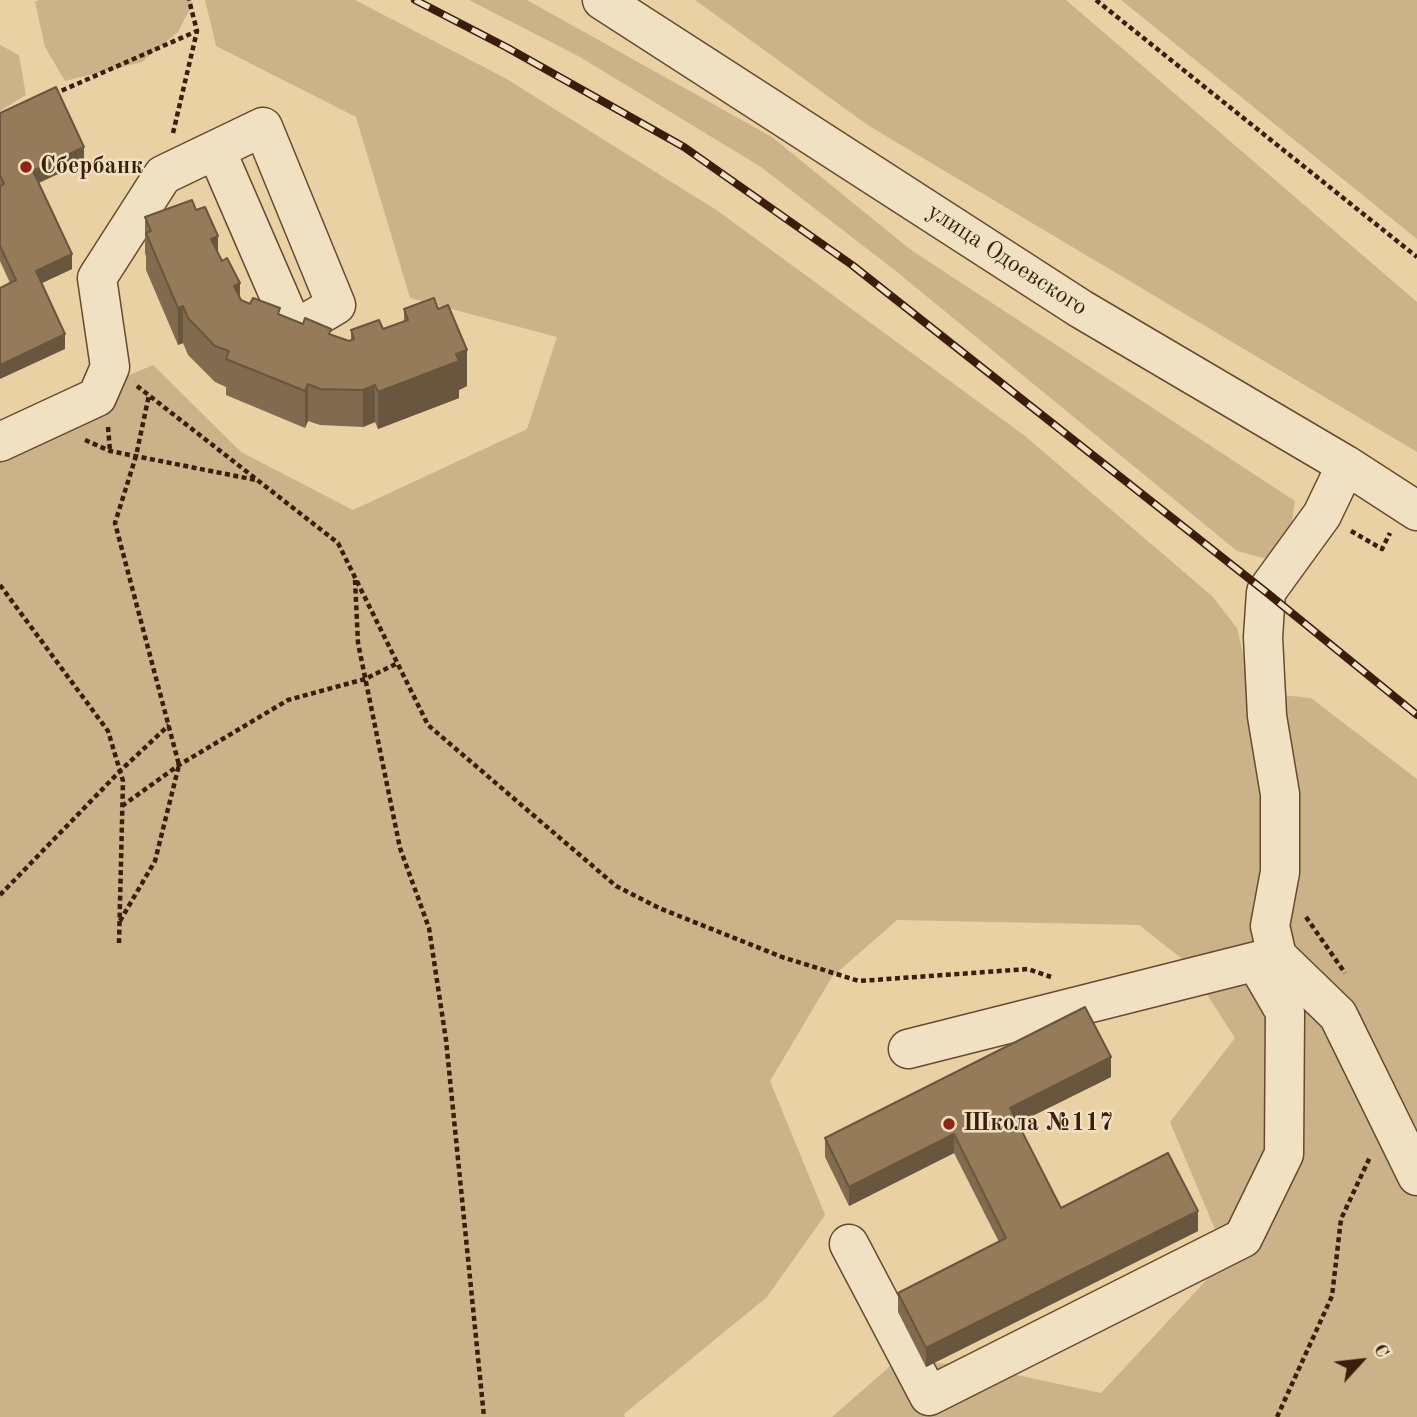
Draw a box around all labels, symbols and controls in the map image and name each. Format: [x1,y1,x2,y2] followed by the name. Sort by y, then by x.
[40,153,143,181] place label: Сбербанк
[18,159,34,175] marker: Сбербанк
[921,197,1093,323] street label: улица Одоевского
[963,1110,1113,1138] place label: Школа №117
[941,1116,957,1132] marker: Школа №117
[1326,1326,1396,1396] north arrow
[1369,1341,1391,1361] text: С

